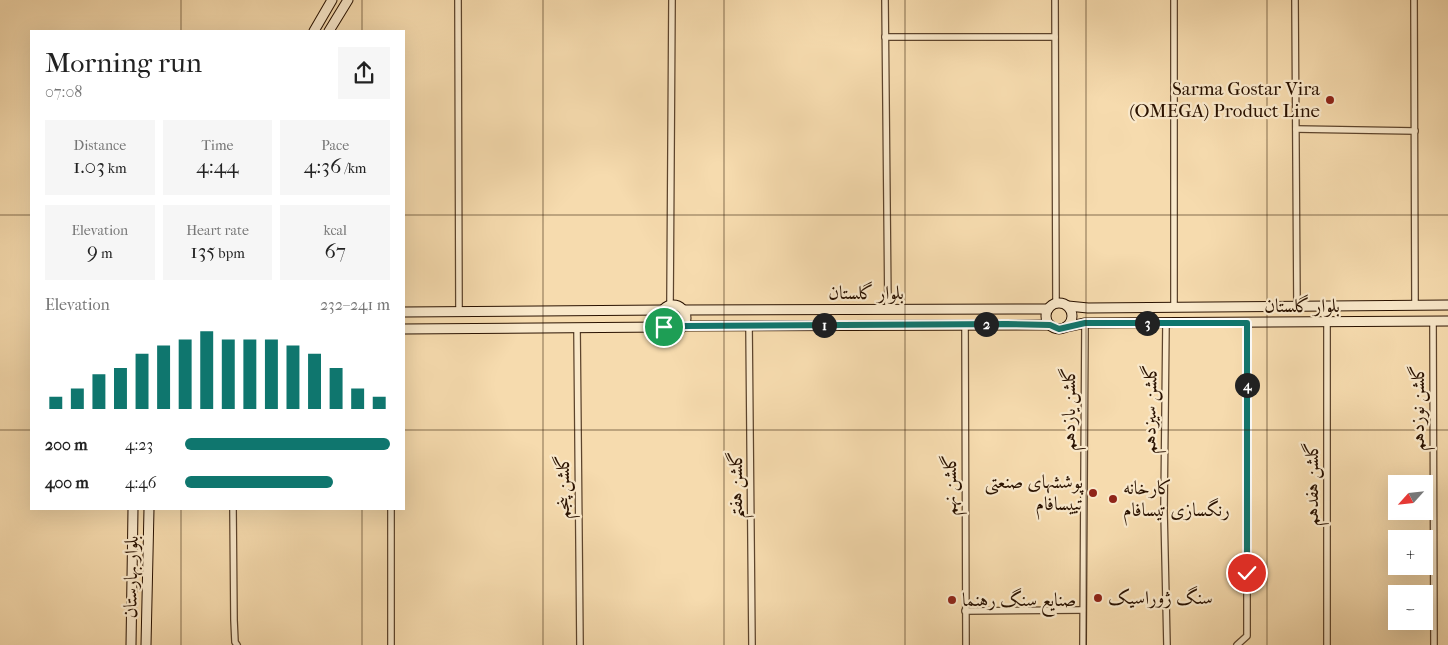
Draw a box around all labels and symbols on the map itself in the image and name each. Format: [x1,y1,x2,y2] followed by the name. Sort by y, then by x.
[1129,78,1320,122] place label: Sarma Gostar Vira (OMEGA) Product Line
[1324,94,1336,106] marker: Sarma Gostar Vira (OMEGA) Product Line
[828,281,904,304] street label: بلوار گلستان
[1264,294,1340,317] street label: بلوار گلستان
[643,306,685,348] pin
[1134,310,1160,336] pin: 3
[812,312,836,338] pin: 1
[974,312,998,336] pin: 2
[1137,364,1169,454] street label: گلشن سیزدهم
[1406,365,1436,451] street label: گلشن نوزدهم
[1057,367,1087,451] street label: گلشن یازدهم
[1234,372,1260,398] pin: 4
[1300,442,1330,526] street label: گلشن هفدهم
[724,451,755,519] street label: گلشن هفتم
[938,454,968,516] street label: گلشن نهم
[551,455,581,519] street label: گلشن پنجم
[984,471,1084,520] place label: پوششهای صنعتی تییسافام
[1388,475,1432,520] north arrow
[1123,477,1230,526] place label: کارخانه رنگسازی تیسافام
[1087,487,1099,499] marker: پوششهای صنعتی تییسافام
[1107,493,1119,505] marker: کارخانه رنگسازی تیسافام
[119,535,144,619] street label: بلوار بهارستان
[1226,552,1268,594] pin
[1108,585,1213,609] place label: سنگ ژوراسیک
[962,587,1076,617] place label: صنایع سنگ رهنما
[1092,592,1104,604] marker: سنگ ژوراسیک
[946,594,958,606] marker: صنایع سنگ رهنما

